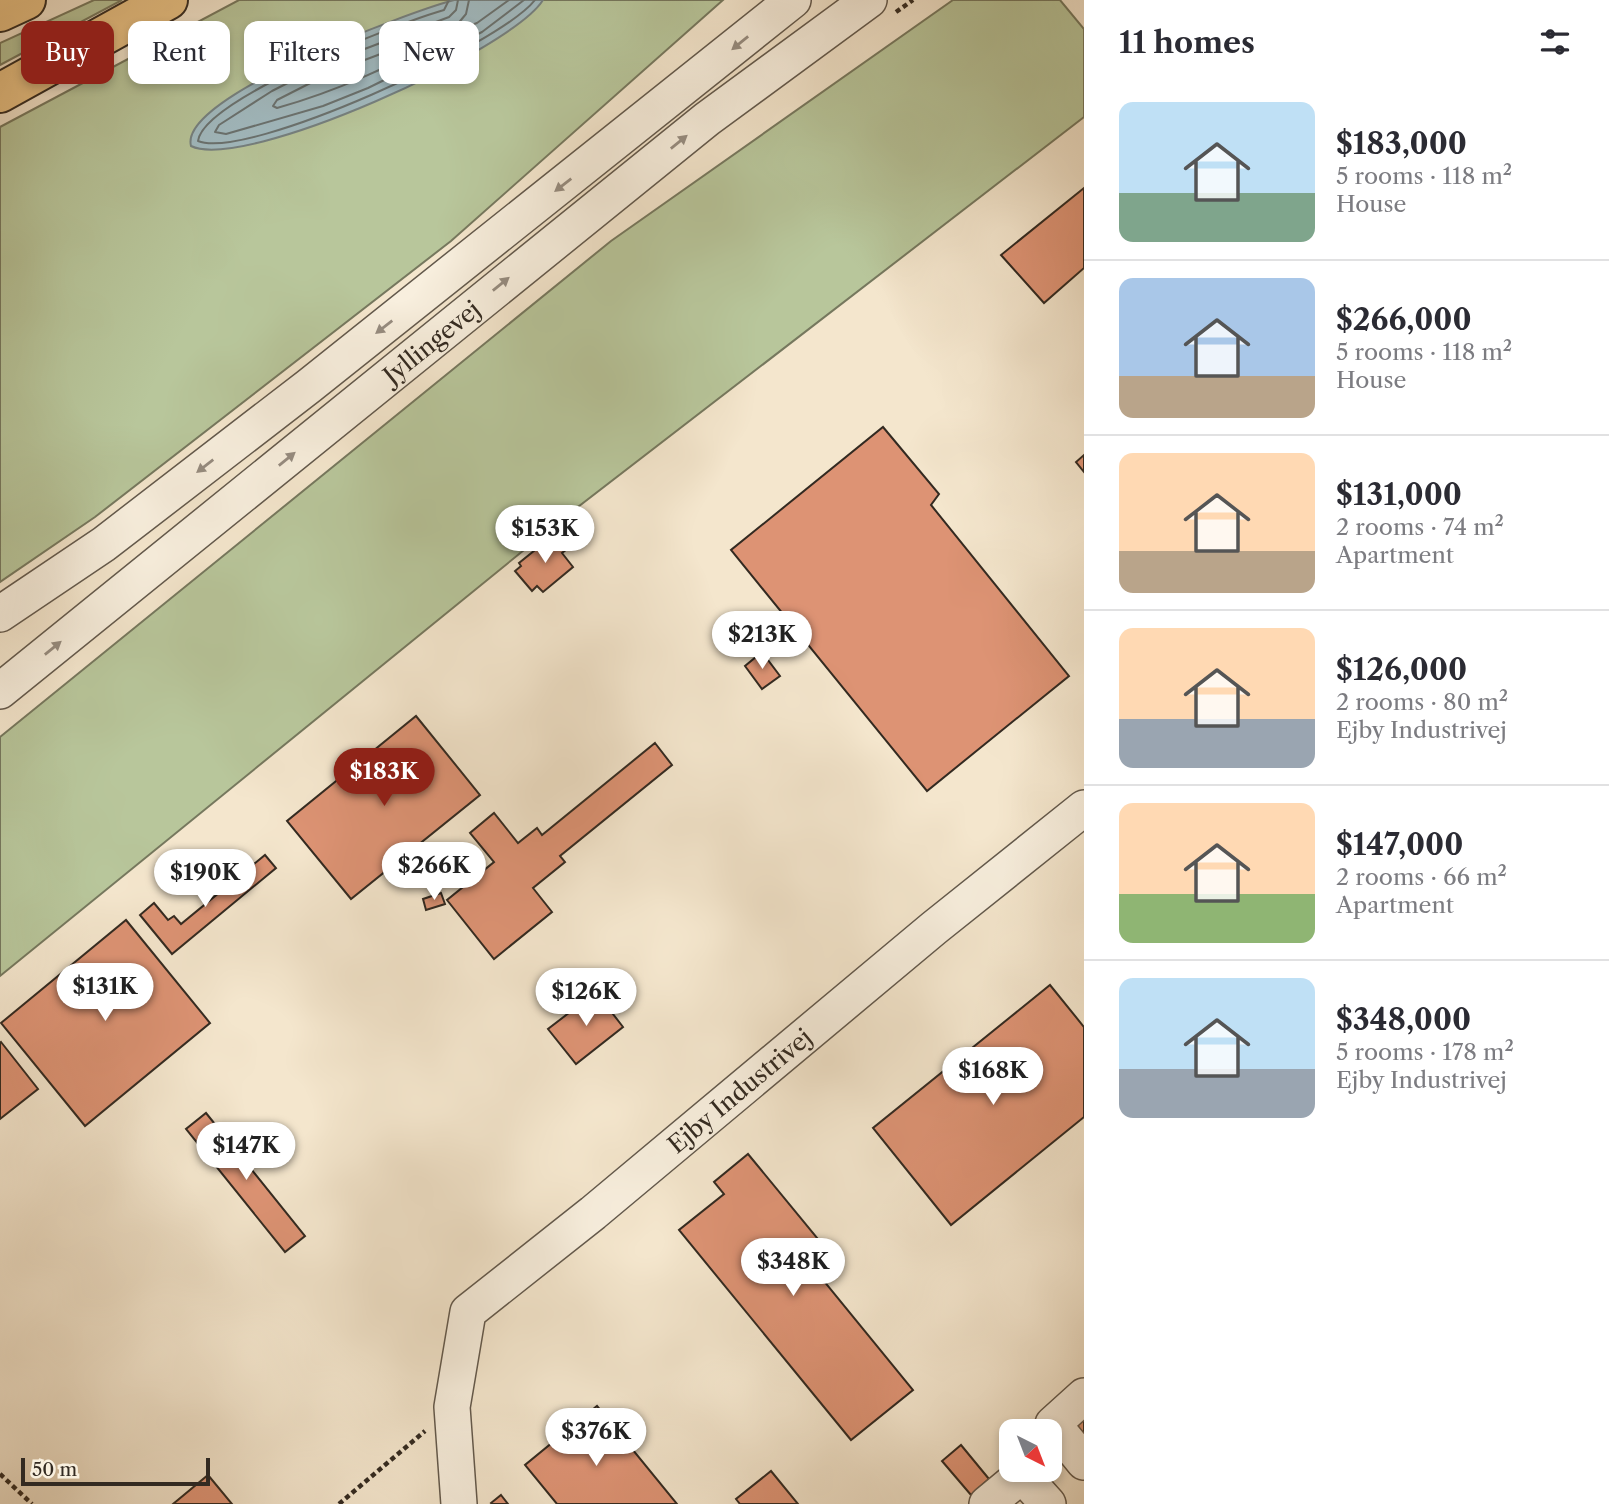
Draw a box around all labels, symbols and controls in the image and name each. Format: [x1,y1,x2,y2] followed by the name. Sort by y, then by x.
[21,21,114,84] chip: Buy
[128,21,230,84] chip: Rent
[244,21,365,84] chip: Filters
[379,21,479,84] chip: New
[1536,23,1574,61] icon: filters
[1119,24,1255,61] text: 11 homes
[732,35,749,50] one-way arrow
[1336,125,1467,162] text: $183,000
[1175,130,1259,214] icon: home
[669,134,687,149] one-way arrow
[1336,162,1512,190] text: 5 rooms · 118 m²
[554,178,572,193] one-way arrow
[1336,190,1406,218] text: House
[492,277,510,292] one-way arrow
[374,294,486,392] street label: Jyllingevej
[1336,301,1472,338] text: $266,000
[1175,306,1259,390] icon: home
[376,319,394,334] one-way arrow
[1336,338,1512,366] text: 5 rooms · 118 m²
[1336,366,1406,394] text: House
[277,451,295,466] one-way arrow
[196,459,214,473] one-way arrow
[1336,476,1462,513] text: $131,000
[1175,481,1259,565] icon: home
[496,505,594,565] pin: $153K
[1336,513,1504,541] text: 2 rooms · 74 m²
[511,514,579,542] text: $153K
[1336,541,1454,569] text: Apartment
[713,612,811,671] pin: $213K
[728,620,796,648] text: $213K
[43,641,61,656] one-way arrow
[1336,651,1467,688] text: $126,000
[1175,656,1259,740] icon: home
[1336,688,1508,716] text: 2 rooms · 80 m²
[1336,716,1507,744] text: Ejby Industrivej
[335,748,433,808] pin: $183K
[350,757,418,785] text: $183K
[1336,826,1463,863] text: $147,000
[1175,831,1259,915] icon: home
[385,842,483,902] pin: $266K
[156,850,254,909] pin: $190K
[398,851,470,879] text: $266K
[170,858,240,886] text: $190K
[1336,863,1507,891] text: 2 rooms · 66 m²
[1336,891,1454,919] text: Apartment
[56,964,154,1023] pin: $131K
[537,968,635,1028] pin: $126K
[73,972,137,1000] text: $131K
[552,977,620,1005] text: $126K
[1336,1001,1471,1038] text: $348,000
[1175,1006,1259,1090] icon: home
[662,1022,817,1159] street label: Ejby Industrivej
[1336,1038,1514,1066] text: 5 rooms · 178 m²
[944,1048,1042,1107] pin: $168K
[958,1056,1028,1084] text: $168K
[1336,1066,1507,1094] text: Ejby Industrivej
[197,1122,295,1182] pin: $147K
[212,1131,280,1159] text: $147K
[744,1238,842,1298] pin: $348K
[757,1247,829,1275] text: $348K
[547,1408,645,1468] pin: $376K
[561,1417,631,1445] text: $376K
[999,1419,1062,1482] north arrow
[999,1419,1062,1482] map controls
[21,1455,210,1487] scale bar
[32,1458,77,1481] text: 50 m

